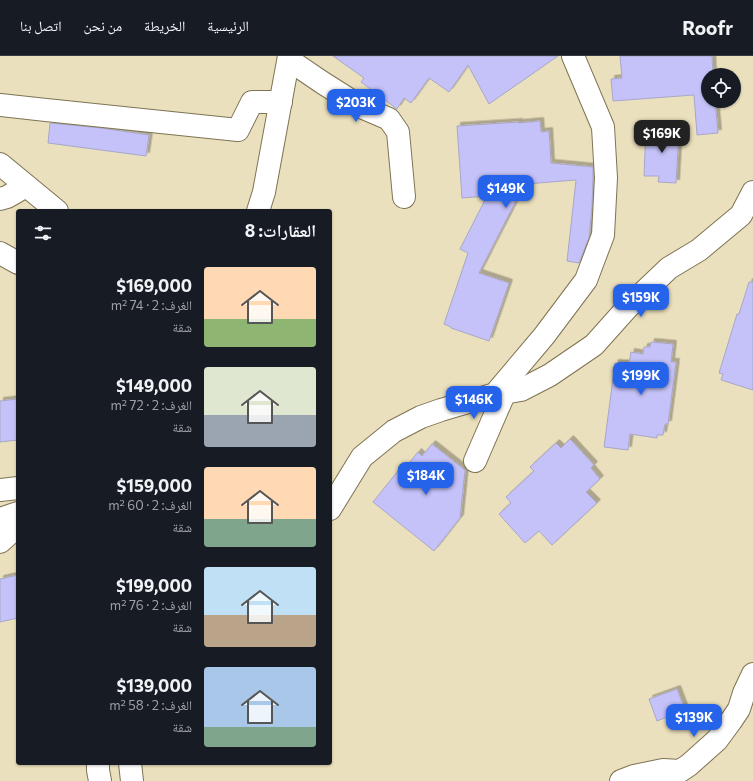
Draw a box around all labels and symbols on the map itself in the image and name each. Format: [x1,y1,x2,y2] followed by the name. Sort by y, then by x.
[328,89,384,123] pin: $203K
[634,120,690,154] pin: $169K
[478,175,534,209] pin: $149K
[613,284,669,318] pin: $159K
[613,362,669,396] pin: $199K
[446,386,502,420] pin: $146K
[398,462,454,496] pin: $184K
[666,704,722,738] pin: $139K

